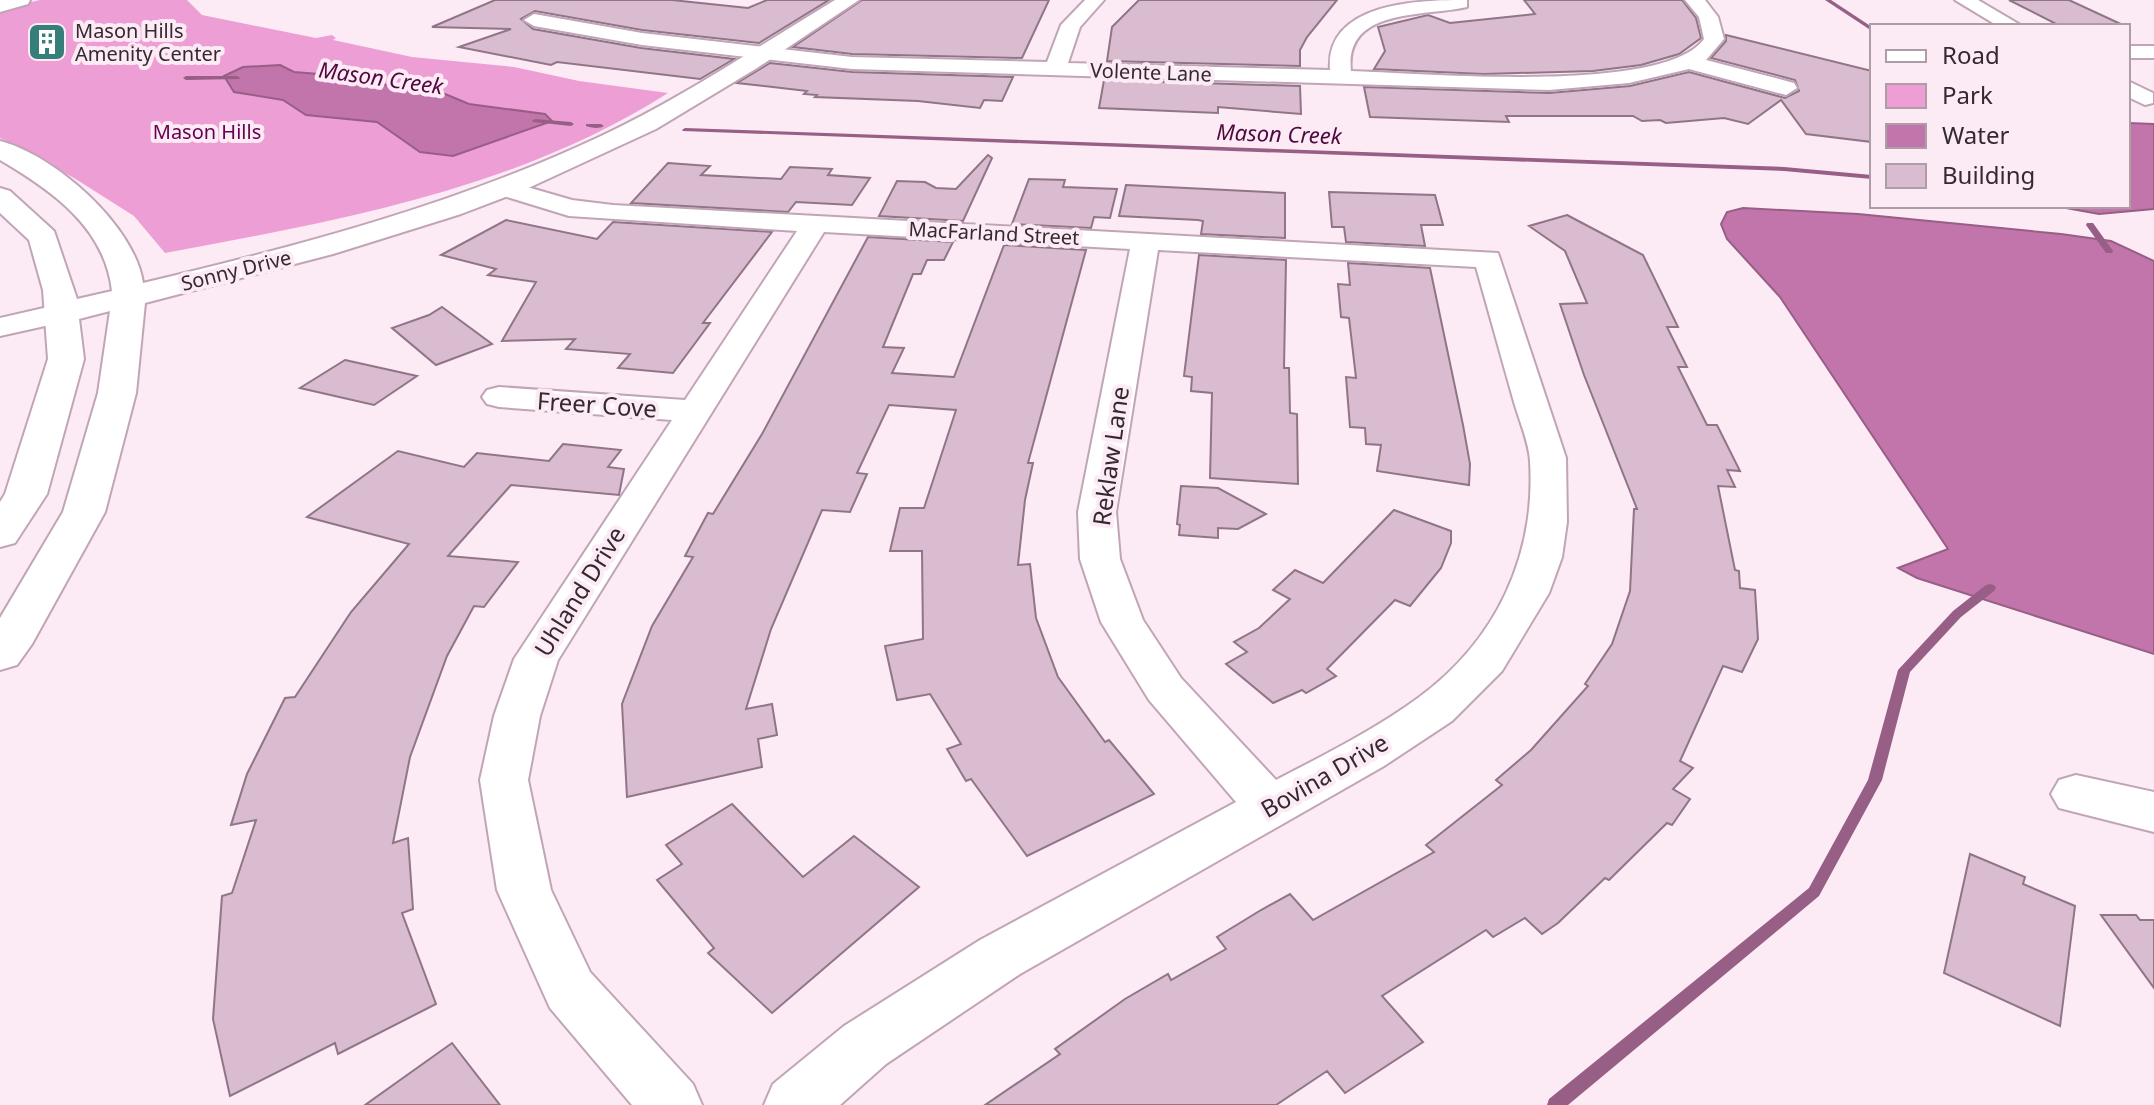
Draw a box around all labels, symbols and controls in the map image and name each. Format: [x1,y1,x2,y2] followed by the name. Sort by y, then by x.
[75,17,221,67] place label: Mason Hills Amenity Center
[26,21,68,63] building icon: Mason Hills Amenity Center
[1870,24,2130,208] legend
[1942,38,2000,71] text: Road
[317,53,446,101] water label: Mason Creek
[1090,56,1212,88] street label: Volente Lane
[1942,78,1993,111] text: Park
[1216,116,1343,150] water label: Mason Creek
[153,118,261,145] park label: Mason Hills
[1942,118,2010,151] text: Water
[1942,158,2035,191] text: Building
[908,215,1080,251] street label: MacFarland Street
[178,243,294,297] street label: Sonny Drive
[536,383,658,425] street label: Freer Cove
[1084,384,1136,528] street label: Reklaw Lane
[526,520,632,662] street label: Uhland Drive
[1254,725,1394,825] street label: Bovina Drive

